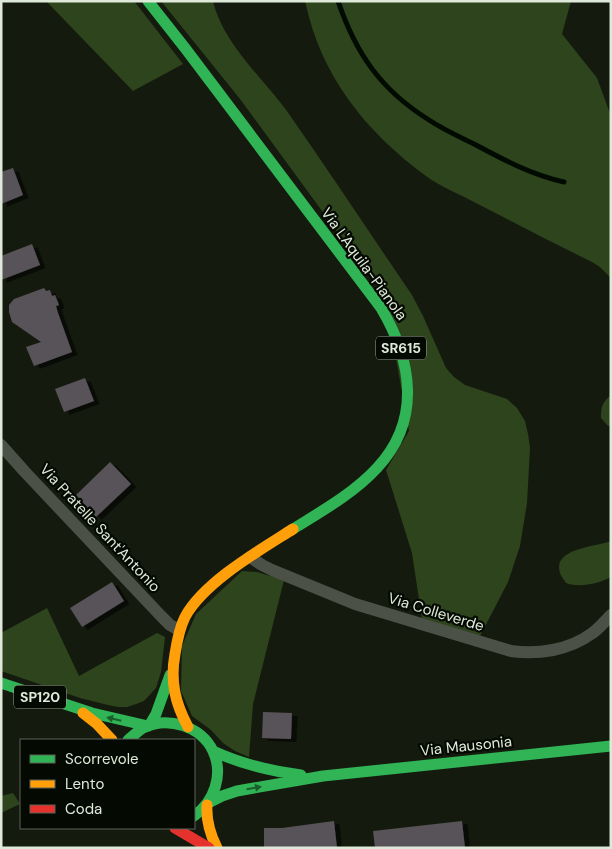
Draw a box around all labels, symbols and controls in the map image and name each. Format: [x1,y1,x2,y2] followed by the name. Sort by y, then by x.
[316,204,412,324] street label: Via L'Aquila-Pianola
[376,336,426,359] road number: SR615
[35,460,165,596] street label: Via Pratelle Sant'Antonio
[385,588,487,636] street label: Via Colleverde
[14,686,66,709] road number: SP120
[106,715,121,723] one-way arrow
[419,731,513,761] street label: Via Mausonia
[20,739,195,829] legend
[65,749,139,769] text: Scorrevole
[65,774,104,794] text: Lento
[246,783,262,791] one-way arrow
[65,799,102,819] text: Coda

